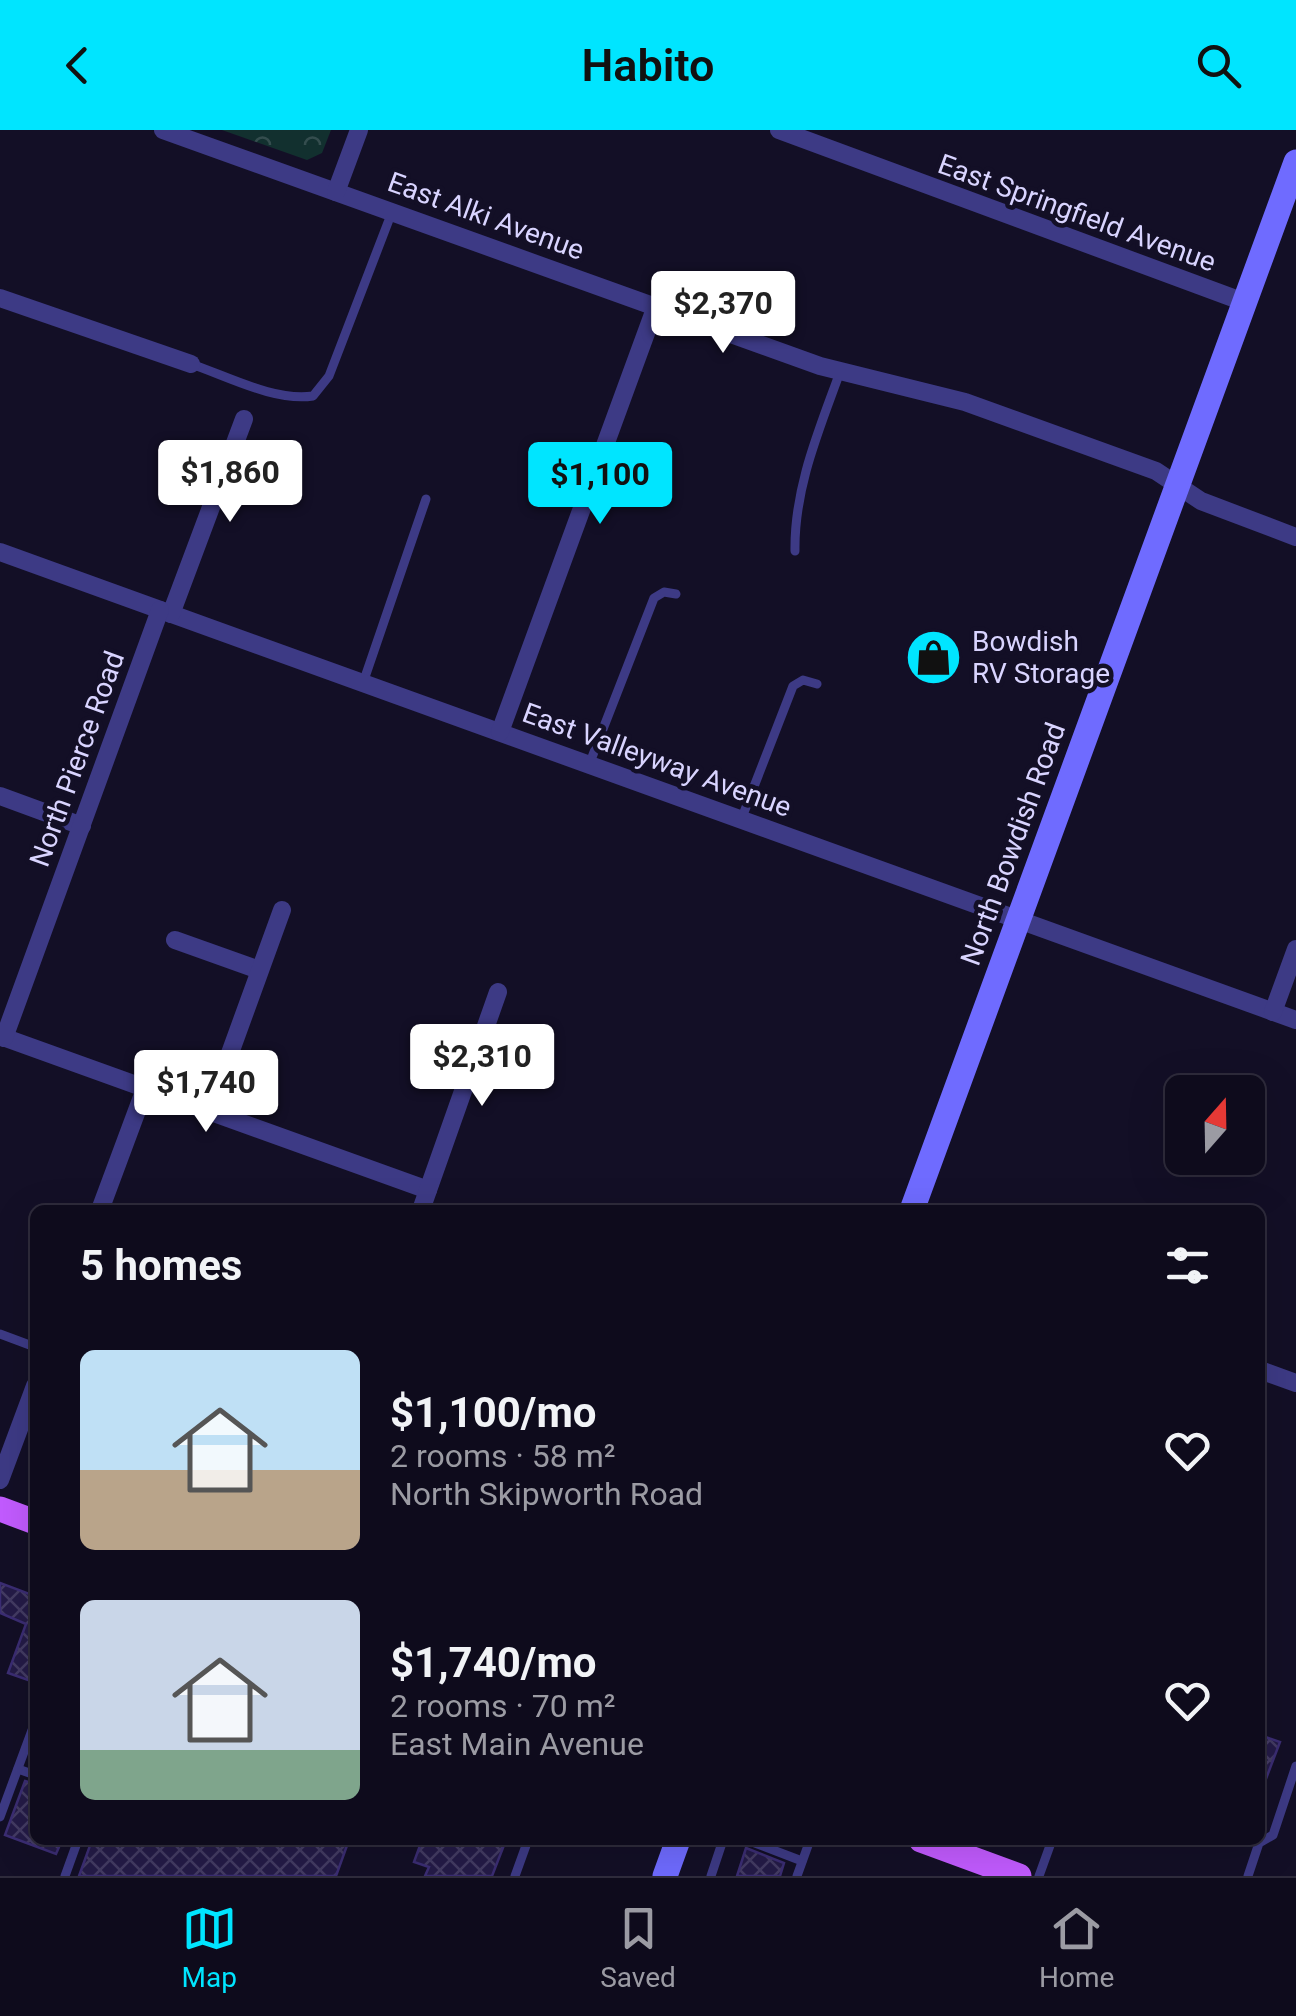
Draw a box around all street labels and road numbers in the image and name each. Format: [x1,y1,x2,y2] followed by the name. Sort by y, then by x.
[934,147,1220,279] street label: East Springfield Avenue
[383,165,589,267] street label: East Alki Avenue
[23,647,131,871] street label: North Pierce Road
[518,696,796,824] street label: East Valleyway Avenue
[954,718,1072,970] street label: North Bowdish Road

